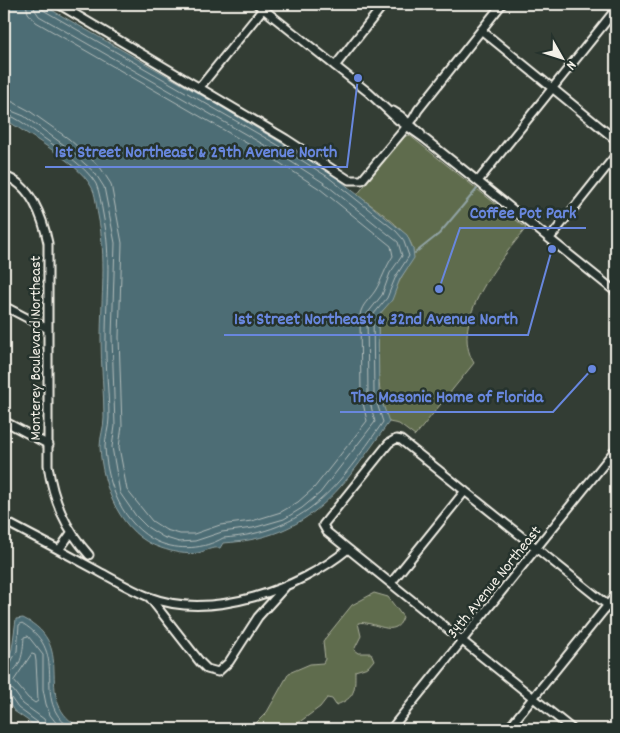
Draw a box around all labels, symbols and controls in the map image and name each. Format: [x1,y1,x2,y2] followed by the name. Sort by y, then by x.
[538,32,588,82] north arrow
[561,56,580,74] text: N
[45,134,347,167] callout: 1st Street Northeast & 29th Avenue North
[55,141,337,166] text: 1st Street Northeast & 29th Avenue North
[460,195,586,228] callout: Coffee Pot Park
[470,202,577,227] text: Coffee Pot Park
[25,255,48,441] street label: Monterey Boulevard Northeast
[224,302,528,335] callout: 1st Street Northeast & 32nd Avenue North
[234,308,518,333] text: 1st Street Northeast & 32nd Avenue North
[340,379,553,412] callout: The Masonic Home of Florida
[351,386,544,411] text: The Masonic Home of Florida
[442,521,548,644] street label: 34th Avenue Northeast

